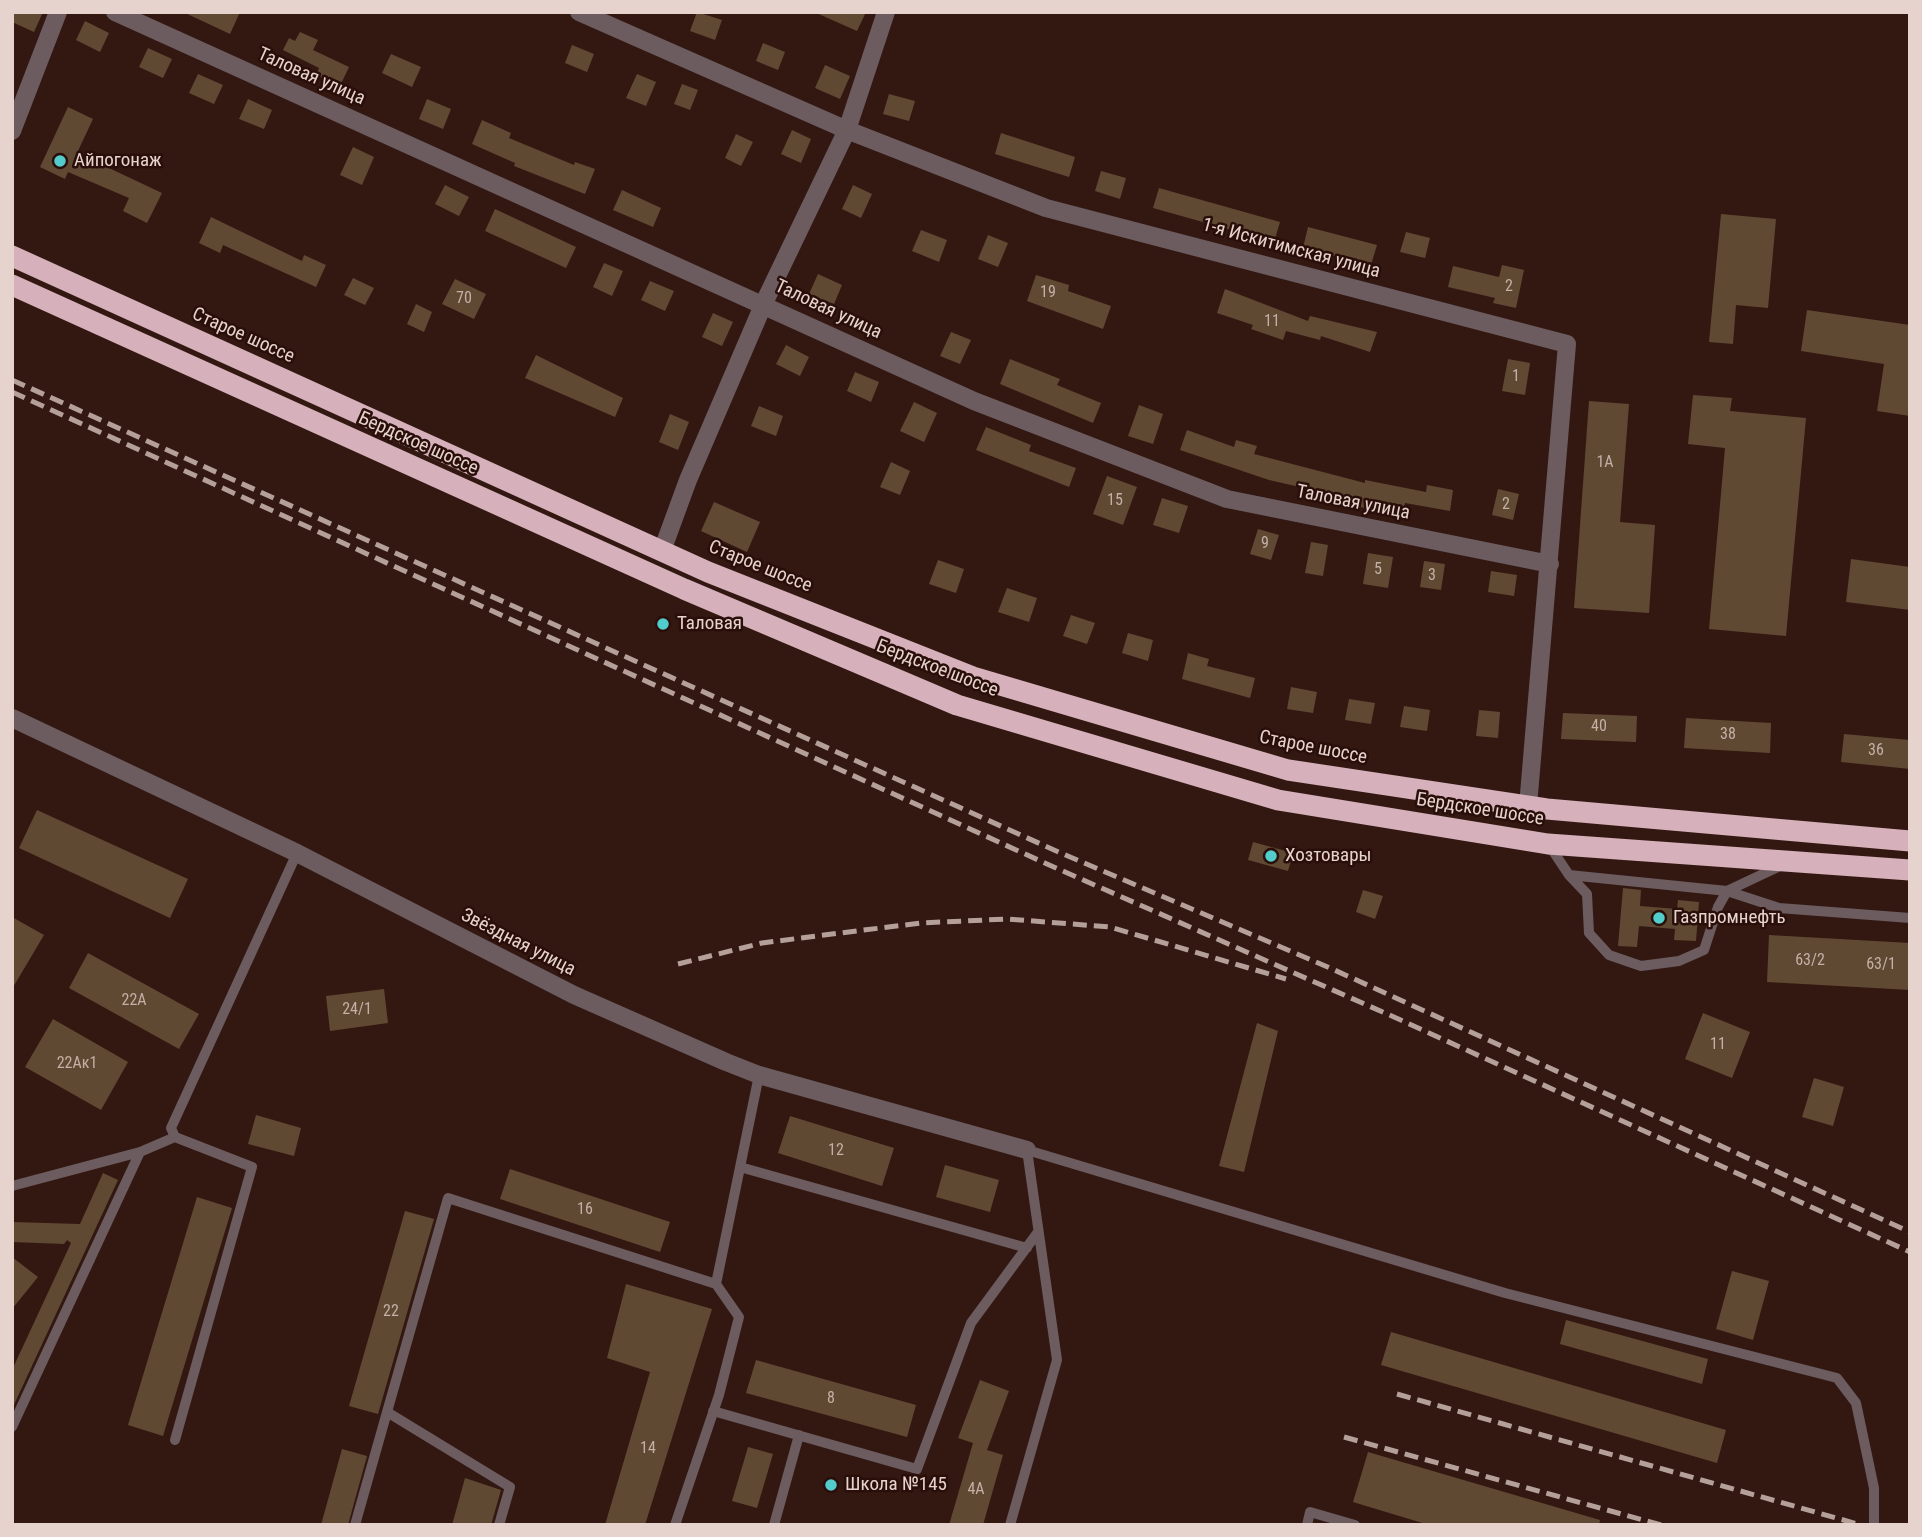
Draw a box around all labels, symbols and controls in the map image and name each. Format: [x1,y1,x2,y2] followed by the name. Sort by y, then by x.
[254,43,368,111] street label: Таловая улица
[74,150,162,172] place label: Айпогонаж
[52,153,68,169] marker: Айпогонаж
[1199,214,1383,284] street label: 1-я Искитимская улица
[771,275,885,345] street label: Таловая улица
[1505,277,1513,297] house number: 2
[1040,283,1056,303] house number: 19
[456,289,472,309] house number: 70
[188,303,298,369] street label: Старое шоссе
[1264,312,1280,332] house number: 11
[1512,367,1520,387] house number: 1
[355,407,481,481] street label: Бердское шоссе
[1596,453,1614,473] house number: 1А
[1294,481,1412,525] street label: Таловая улица
[1107,491,1123,511] house number: 15
[1502,495,1510,515] house number: 2
[1261,534,1269,554] house number: 9
[705,536,815,598] street label: Старое шоссе
[1374,560,1382,580] house number: 5
[1428,566,1436,586] house number: 3
[677,613,742,635] place label: Таловая
[655,616,671,632] marker: Таловая
[873,635,1001,703] street label: Бердское шоссе
[1591,717,1607,737] house number: 40
[1720,725,1736,745] house number: 38
[1257,726,1369,770] street label: Старое шоссе
[1868,741,1884,761] house number: 36
[1415,789,1545,831] street label: Бердское шоссе
[1285,845,1371,867] place label: Хозтовары
[1263,848,1279,864] marker: Хозтовары
[457,904,579,982] street label: Звёздная улица
[1673,907,1786,929] place label: Газпромнефть
[1651,910,1667,926] marker: Газпромнефть
[1795,951,1825,971] house number: 63/2
[1866,955,1896,975] house number: 63/1
[121,991,147,1011] house number: 22А
[342,1000,372,1020] house number: 24/1
[1710,1035,1726,1055] house number: 11
[57,1054,97,1074] house number: 22Ак1
[828,1141,844,1161] house number: 12
[577,1200,593,1220] house number: 16
[383,1302,399,1322] house number: 22
[827,1389,835,1409] house number: 8
[640,1439,656,1459] house number: 14
[845,1474,947,1496] place label: Школа №145
[823,1477,839,1493] marker: Школа №145
[967,1480,985,1500] house number: 4А

